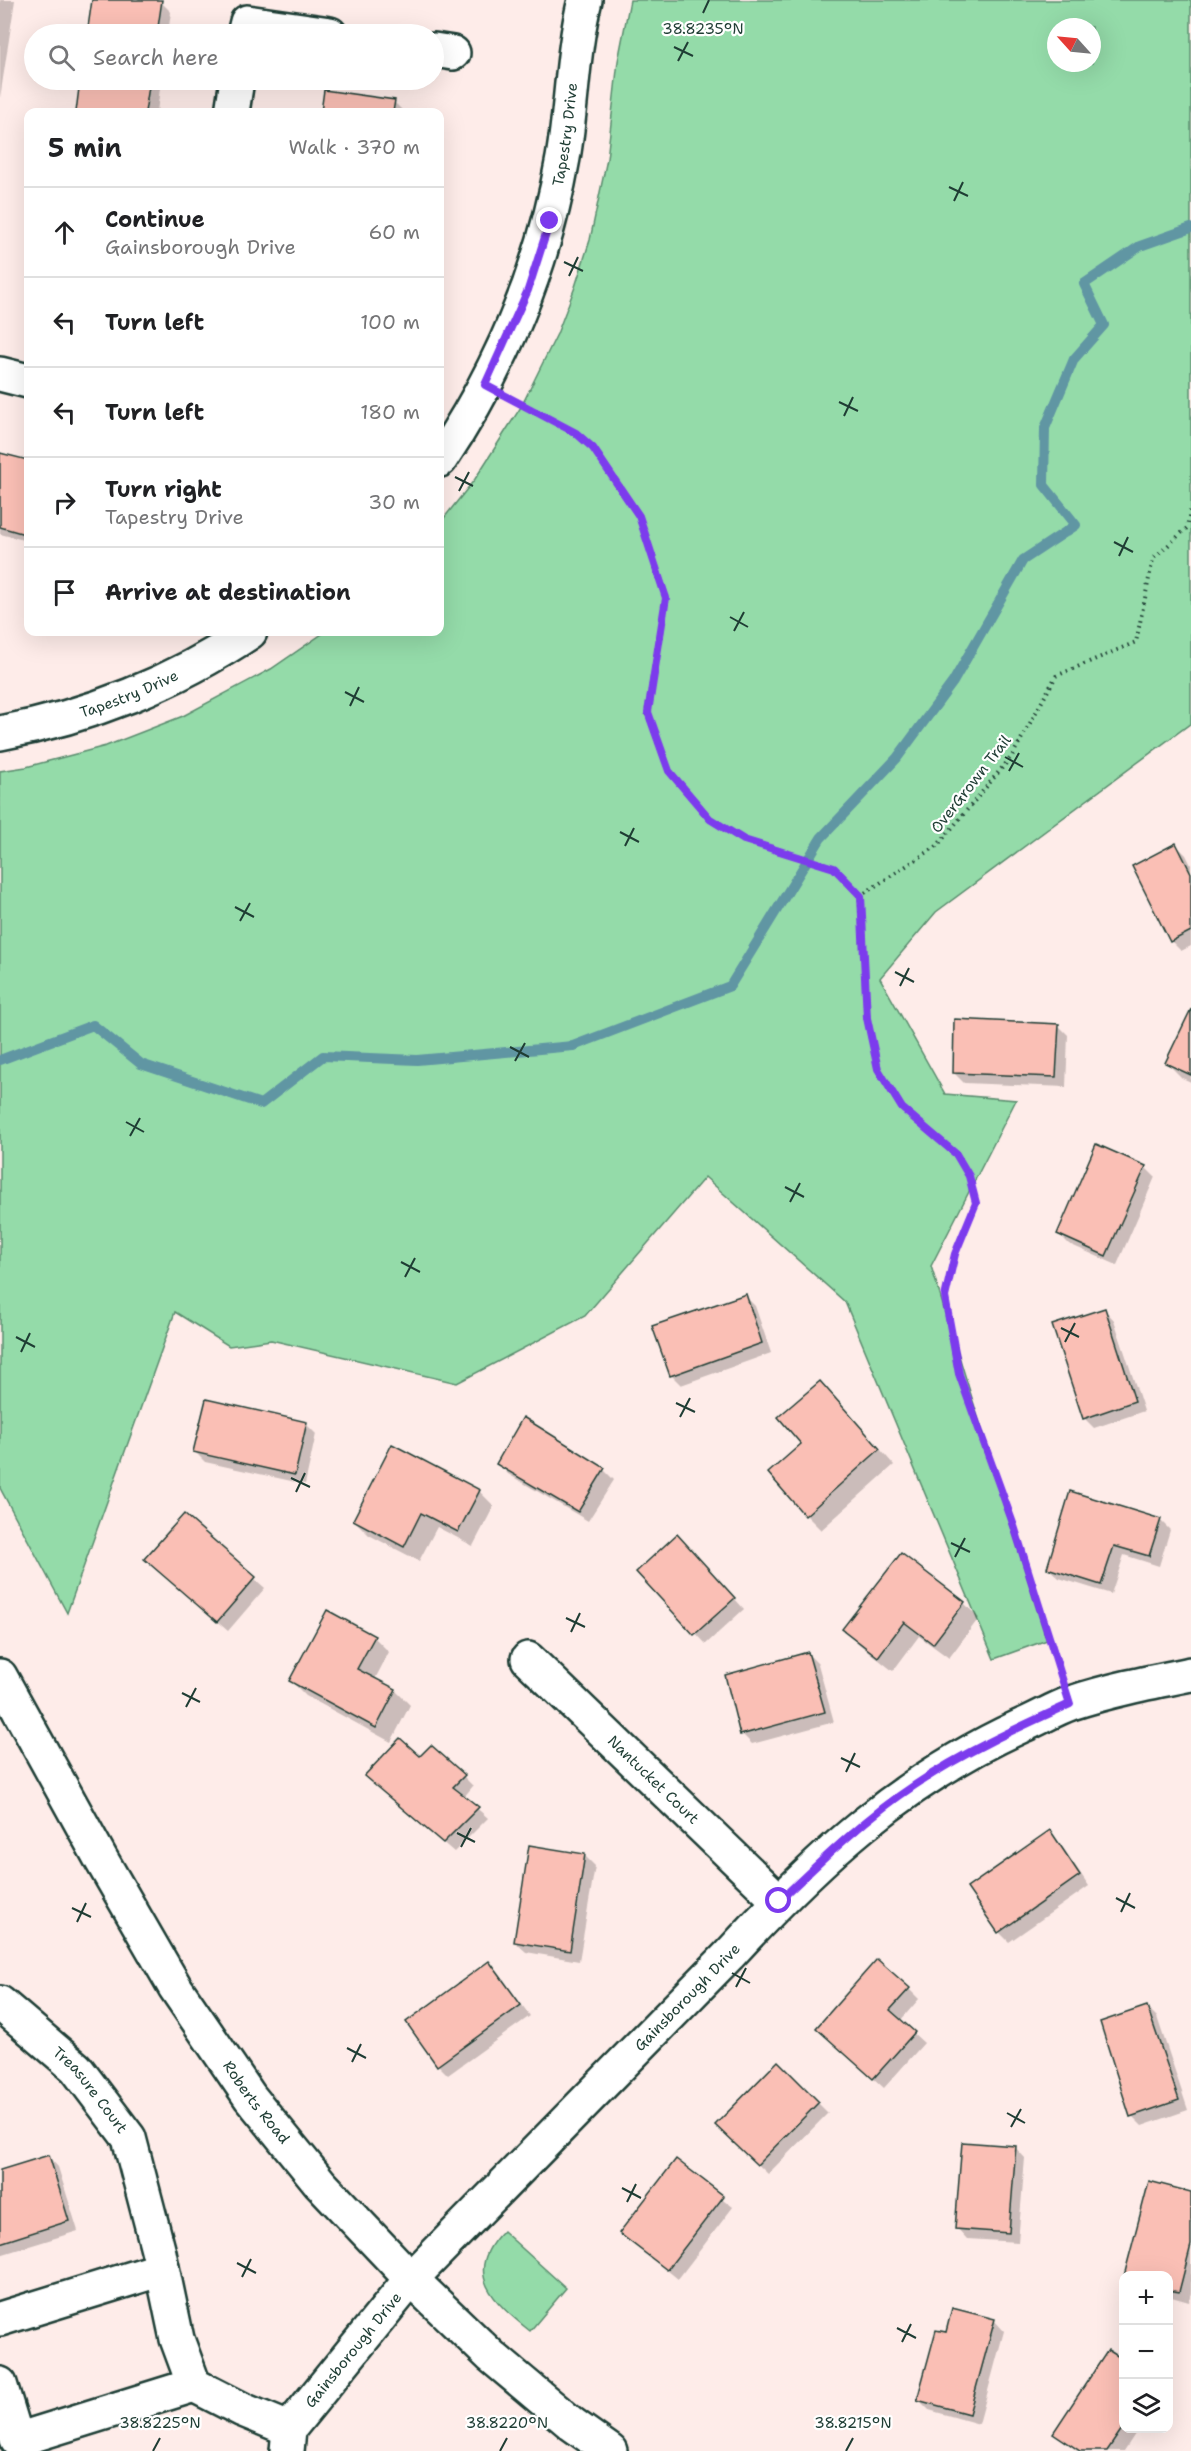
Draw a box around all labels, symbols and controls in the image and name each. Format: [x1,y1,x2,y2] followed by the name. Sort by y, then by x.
[1047,18,1101,72] north arrow
[662,19,744,39] text: 38.8235°N
[24,24,444,90] search box
[45,41,78,74] icon: search
[93,43,219,72] text: Search here
[548,82,582,188] street label: Tapestry Drive
[48,130,122,165] text: 5 min
[289,134,420,160] text: Walk · 370 m
[105,205,205,234] text: Continue
[536,207,562,233] route end
[48,216,81,249] icon: ahead
[368,219,420,245] text: 60 m
[105,234,296,260] text: Gainsborough Drive
[48,306,81,339] icon: left
[105,308,204,337] text: Turn left
[360,309,420,335] text: 100 m
[48,396,81,429] icon: left
[105,398,204,427] text: Turn left
[360,399,420,425] text: 180 m
[105,475,222,504] text: Turn right
[48,486,81,519] icon: right
[368,489,420,515] text: 30 m
[105,504,244,530] text: Tapestry Drive
[48,576,81,609] icon: arrive
[105,578,351,607] text: Arrive at destination
[77,665,181,723] street label: Tapestry Drive
[926,730,1016,837] street label: OverGrown Trail
[603,1731,703,1828] street label: Nantucket Court
[765,1887,791,1913] route start
[630,1939,745,2056] street label: Gainsborough Drive
[49,2042,132,2137] street label: Treasure Court
[218,2057,294,2148] street label: Roberts Road
[1119,2271,1173,2433] map controls
[1119,2271,1173,2325] button: +
[300,2288,406,2412] street label: Gainsborough Drive
[1119,2325,1173,2379] button: −
[1119,2379,1173,2433] button: layers
[119,2413,201,2433] text: 38.8225°N
[466,2413,548,2433] text: 38.8220°N
[814,2413,892,2433] text: 38.8215°N

